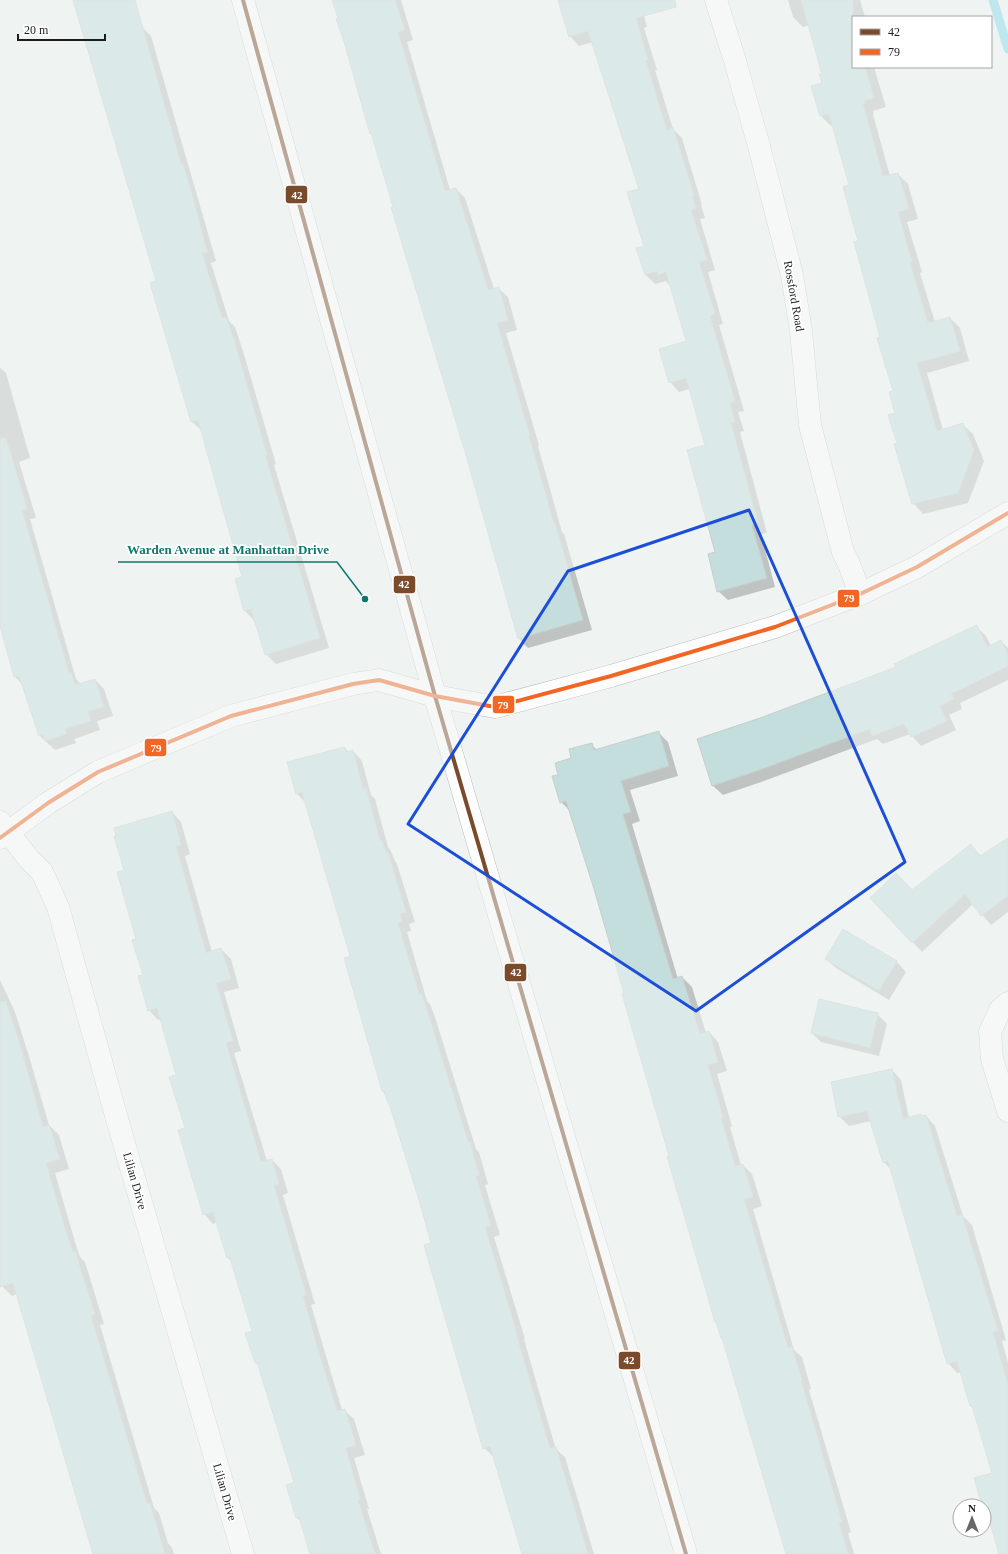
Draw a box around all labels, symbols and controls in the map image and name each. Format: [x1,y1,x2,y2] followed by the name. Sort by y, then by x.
[18,16,105,42] scale bar
[852,16,992,68] legend
[24,23,49,37] text: 20 m
[888,25,900,39] text: 42
[888,45,900,59] text: 79
[285,185,308,204] line badge: 42
[292,189,303,201] text: 42
[781,259,807,333] street label: Rossford Road
[118,537,337,562] callout: Warden Avenue at Manhattan Drive
[127,542,329,557] text: Warden Avenue at Manhattan Drive
[393,575,416,594] line badge: 42
[399,578,410,590] text: 42
[837,589,860,608] line badge: 79
[844,592,855,604] text: 79
[492,695,515,714] line badge: 79
[498,699,509,711] text: 79
[144,738,167,757] line badge: 79
[151,742,162,754] text: 79
[504,963,527,982] line badge: 42
[511,966,522,978] text: 42
[120,1151,150,1211] street label: Lilian Drive
[618,1351,641,1370] line badge: 42
[624,1354,635,1366] text: 42
[210,1462,240,1522] street label: Lilian Drive
[952,1498,992,1538] north arrow
[968,1502,976,1514] text: N

